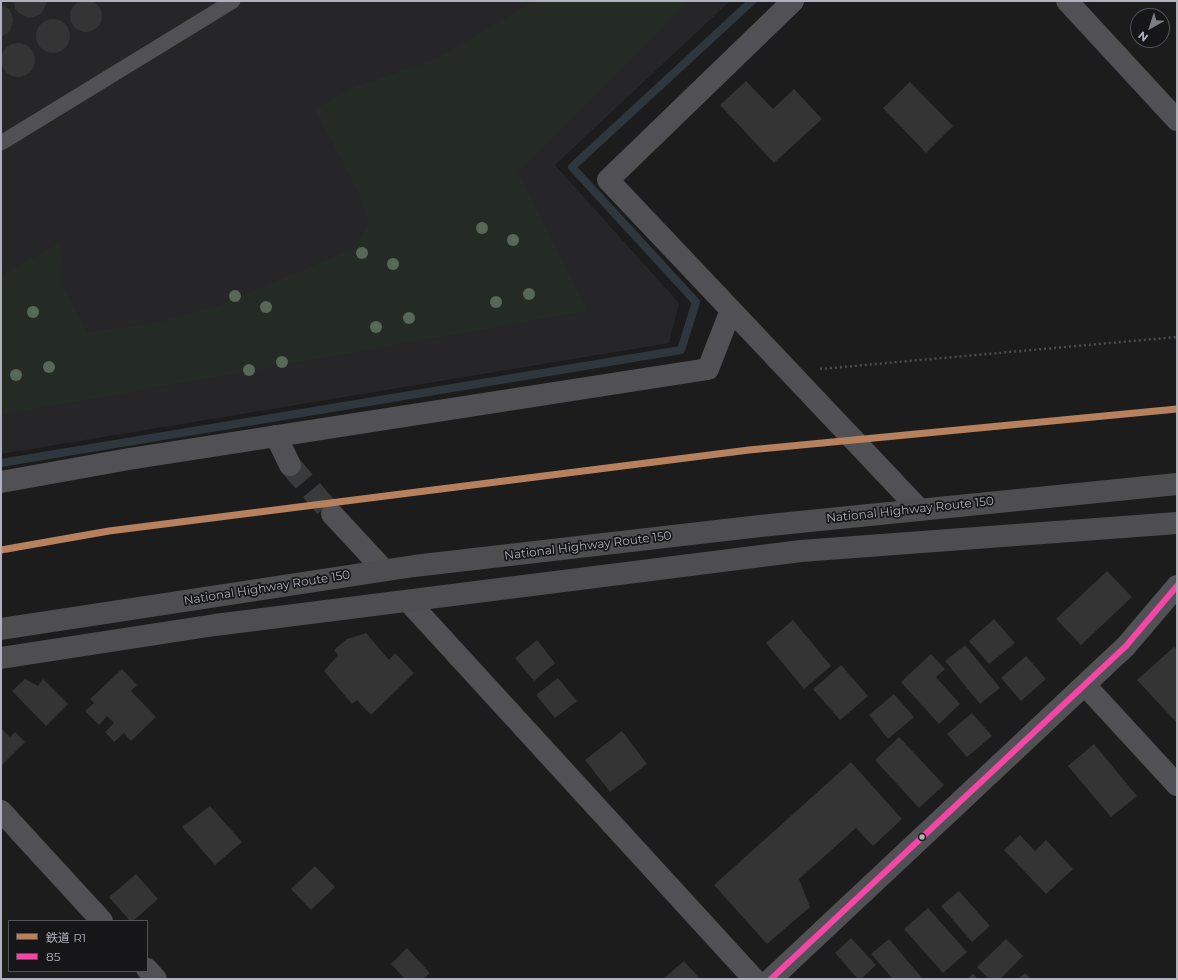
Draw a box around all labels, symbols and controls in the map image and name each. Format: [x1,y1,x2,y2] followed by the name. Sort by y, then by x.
[1130,8,1170,48] north arrow
[1135,28,1151,45] text: N
[826,494,994,526] street label: National Highway Route 150
[504,529,672,563] street label: National Highway Route 150
[183,568,351,608] street label: National Highway Route 150
[917,832,927,842] unlabelled marker
[8,920,148,972] legend
[46,930,86,945] text: 鉄道 R1
[46,949,60,964] text: 85

